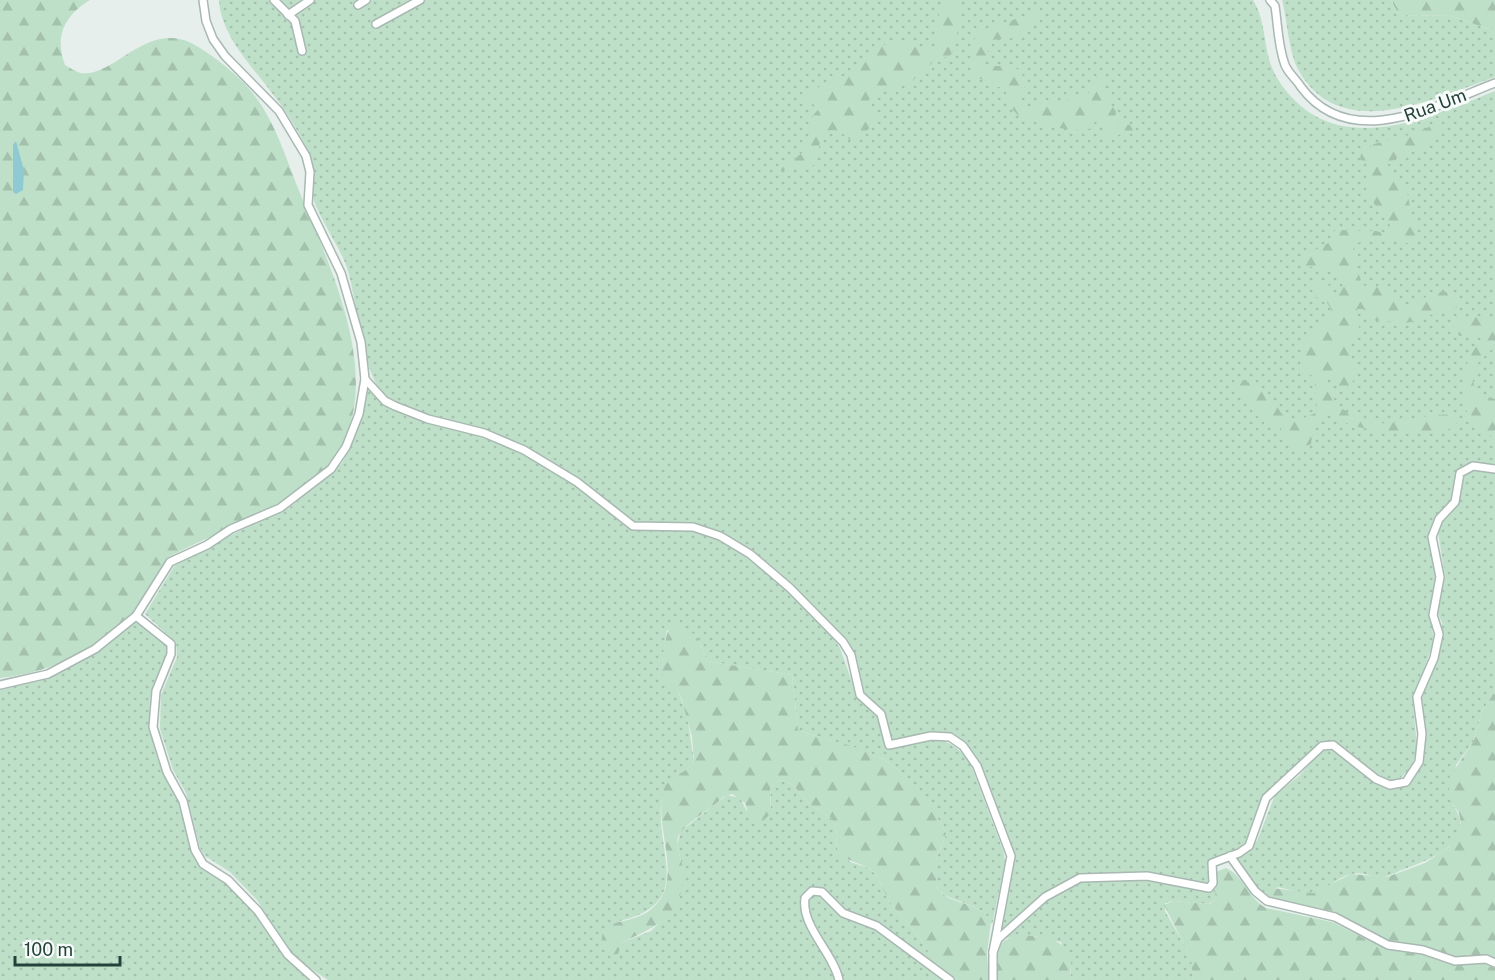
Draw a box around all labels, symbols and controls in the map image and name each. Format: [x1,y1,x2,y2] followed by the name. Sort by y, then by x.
[1401,84,1469,126] street label: Rua Um
[15,929,120,967] scale bar
[24,939,73,960] text: 100 m

